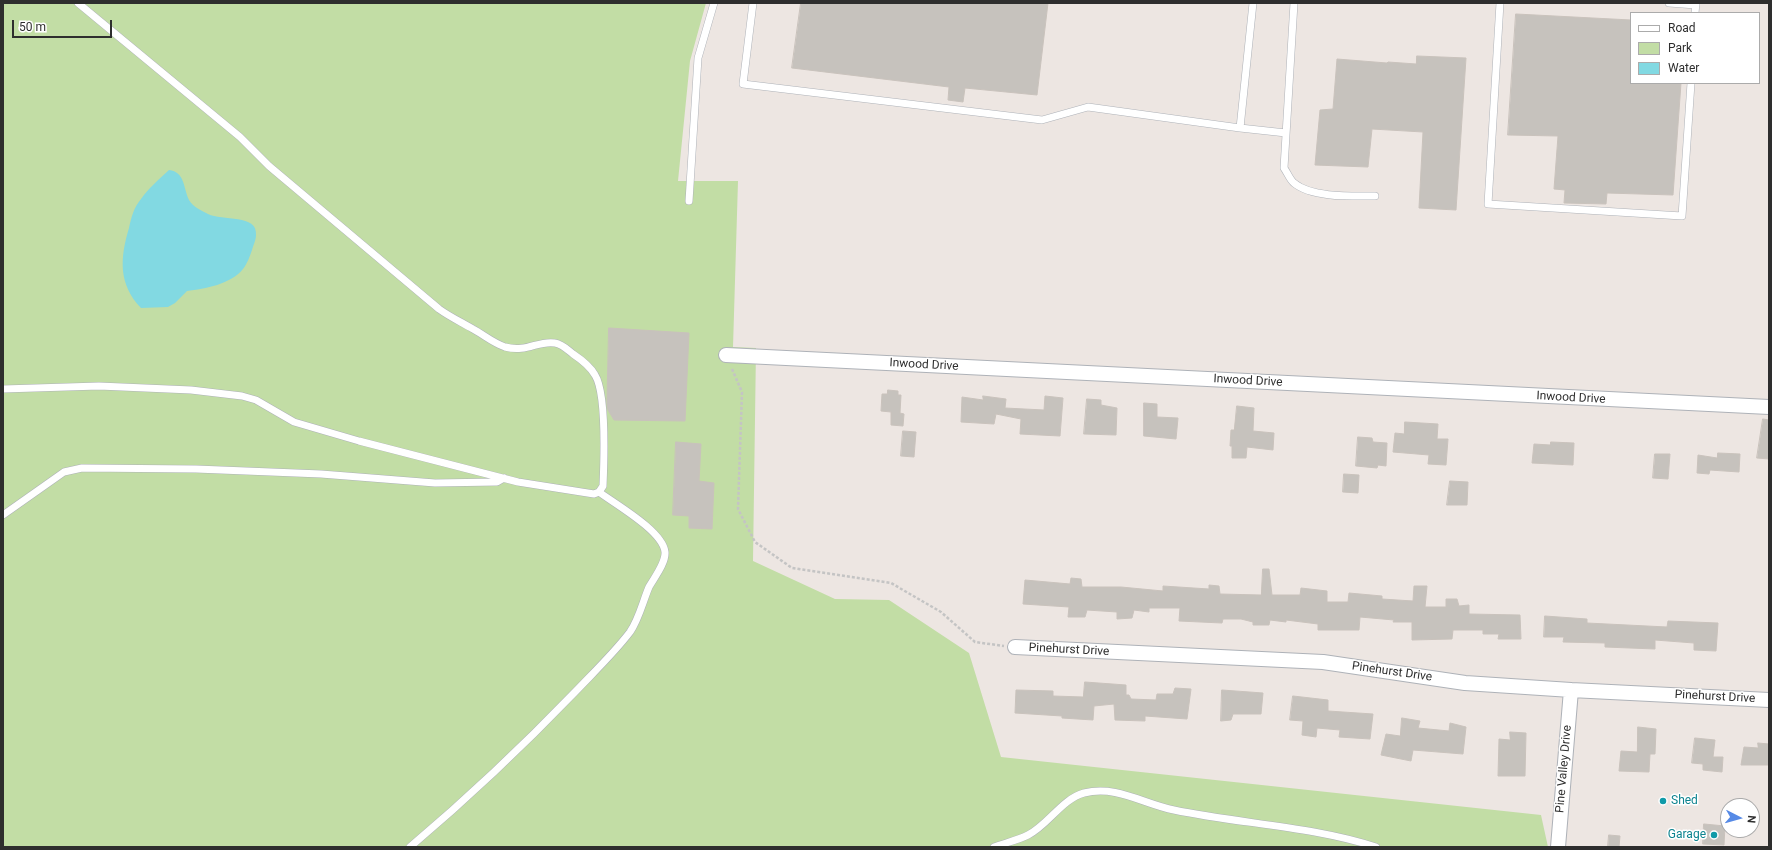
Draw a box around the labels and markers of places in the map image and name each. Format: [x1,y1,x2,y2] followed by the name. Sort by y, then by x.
[1671,794,1698,808] place label: Shed
[1658,796,1668,806] marker: Shed
[1668,828,1706,842] place label: Garage
[1709,830,1719,840] marker: Garage

